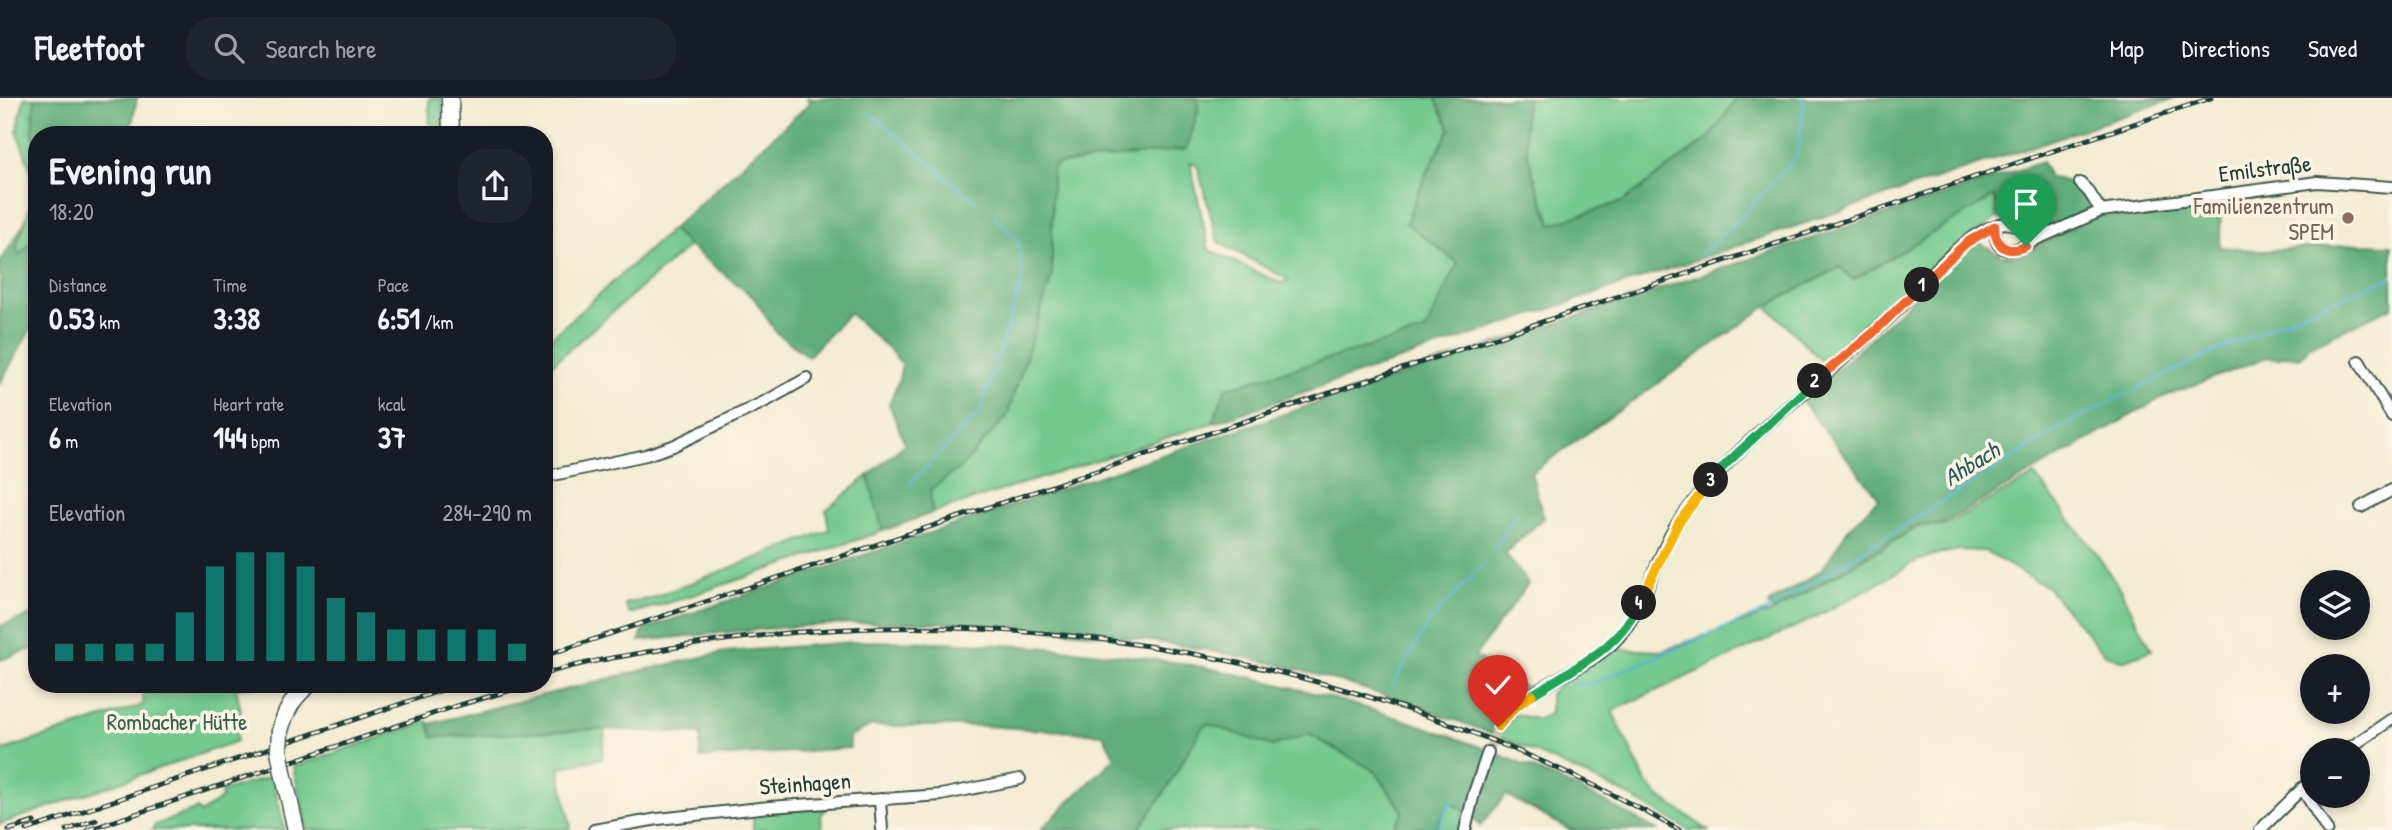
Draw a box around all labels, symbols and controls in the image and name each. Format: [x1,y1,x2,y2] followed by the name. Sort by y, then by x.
[186,17,676,80] search box
[35,26,144,70] text: Fleetfoot
[210,29,248,67] icon: search
[266,31,377,66] text: Search here
[2110,32,2144,64] text: Map
[2182,32,2270,64] text: Directions
[2308,32,2357,64] text: Saved
[49,144,212,196] text: Evening run
[2217,147,2313,189] street label: Emilstraße
[458,149,532,223] button: share
[1996,174,2056,246] pin
[2007,185,2045,223] icon: arrive
[2193,190,2334,247] place label: Familienzentrum SPEM
[49,196,94,227] text: 18:20
[2340,210,2356,226] marker: Familienzentrum SPEM
[1904,268,1940,302] pin: 1
[1918,271,1925,297] text: 1
[49,272,107,298] text: Distance
[213,272,247,298] text: Time
[378,272,409,298] text: Pace
[49,298,95,338] text: 0.53
[213,298,260,338] text: 3:38
[378,298,420,338] text: 6:51
[95,309,120,335] text: km
[420,309,453,335] text: /km
[1798,364,1832,398] pin: 2
[1810,367,1819,393] text: 2
[49,391,112,417] text: Elevation
[213,391,284,417] text: Heart rate
[378,391,405,417] text: kcal
[49,417,61,457] text: 6
[213,417,247,457] text: 144
[378,417,406,457] text: 37
[61,428,78,454] text: m
[247,428,280,454] text: bpm
[1937,432,2007,493] water label: Ahbach
[1694,462,1728,498] pin: 3
[1706,466,1715,492] text: 3
[49,497,125,528] text: Elevation
[443,497,532,528] text: 284–290 m
[2300,570,2370,808] map controls
[2300,570,2370,640] button: layers
[1622,586,1656,620] pin: 4
[1635,589,1642,615] text: 4
[2300,654,2370,724] button: +
[1468,655,1528,727] pin
[1479,666,1517,704] icon: check
[107,706,247,737] park label: Rombacher Hütte
[2300,738,2370,808] button: −
[758,764,852,802] street label: Steinhagen

